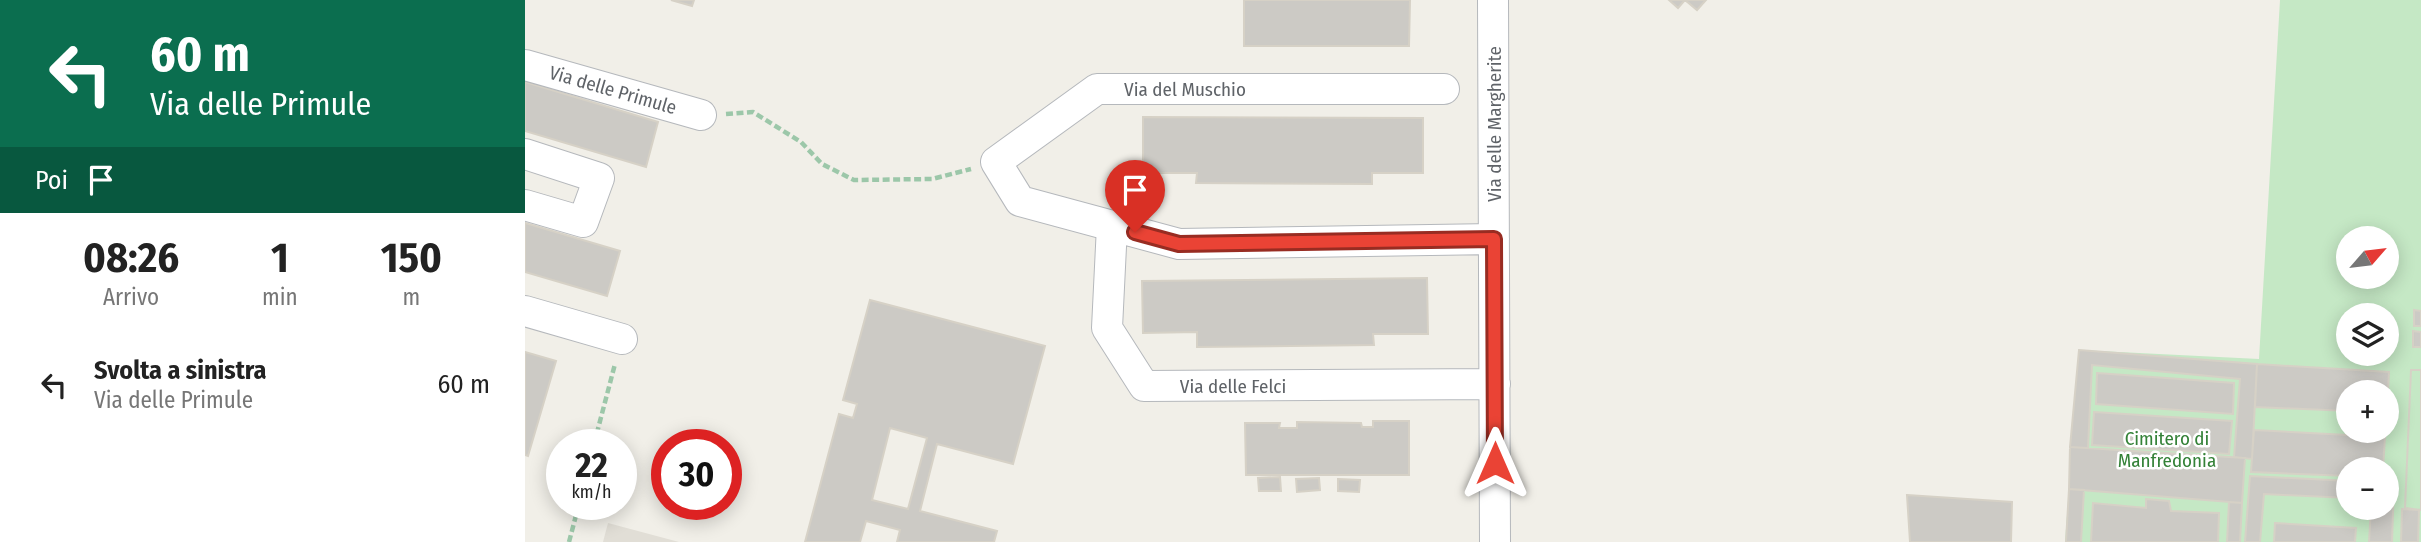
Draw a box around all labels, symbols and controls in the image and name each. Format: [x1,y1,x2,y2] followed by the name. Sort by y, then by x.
[150,25,250,84] text: 60 m
[35,28,126,119] icon: left
[1483,46,1506,202] street label: Via delle Margherite
[547,61,679,119] street label: Via delle Primule
[1124,78,1246,101] street label: Via del Muschio
[150,85,371,123] text: Via delle Primule
[1105,160,1165,232] pin
[82,161,120,199] icon: arrive
[35,165,68,196] text: Poi
[1116,171,1154,209] icon: arrive
[2336,226,2399,289] north arrow
[2336,226,2399,520] map controls
[83,233,179,283] text: 08:26
[271,233,289,283] text: 1
[381,233,442,283] text: 150
[103,283,159,311] text: Arrivo
[262,283,298,311] text: min
[402,283,420,311] text: m
[2336,303,2399,366] button: layers
[94,355,266,386] text: Svolta a sinistra
[35,366,73,404] icon: left
[437,369,490,400] text: 60 m
[1180,375,1286,398] street label: Via delle Felci
[2336,380,2399,443] button: +
[94,386,253,414] text: Via delle Primule
[1458,426,1532,500] position arrow
[2118,427,2216,472] park label: Cimitero di Manfredonia
[651,429,742,520] speed limit sign: 30
[575,444,608,486] text: 22
[2336,457,2399,520] button: −
[571,481,612,503] text: km/h

